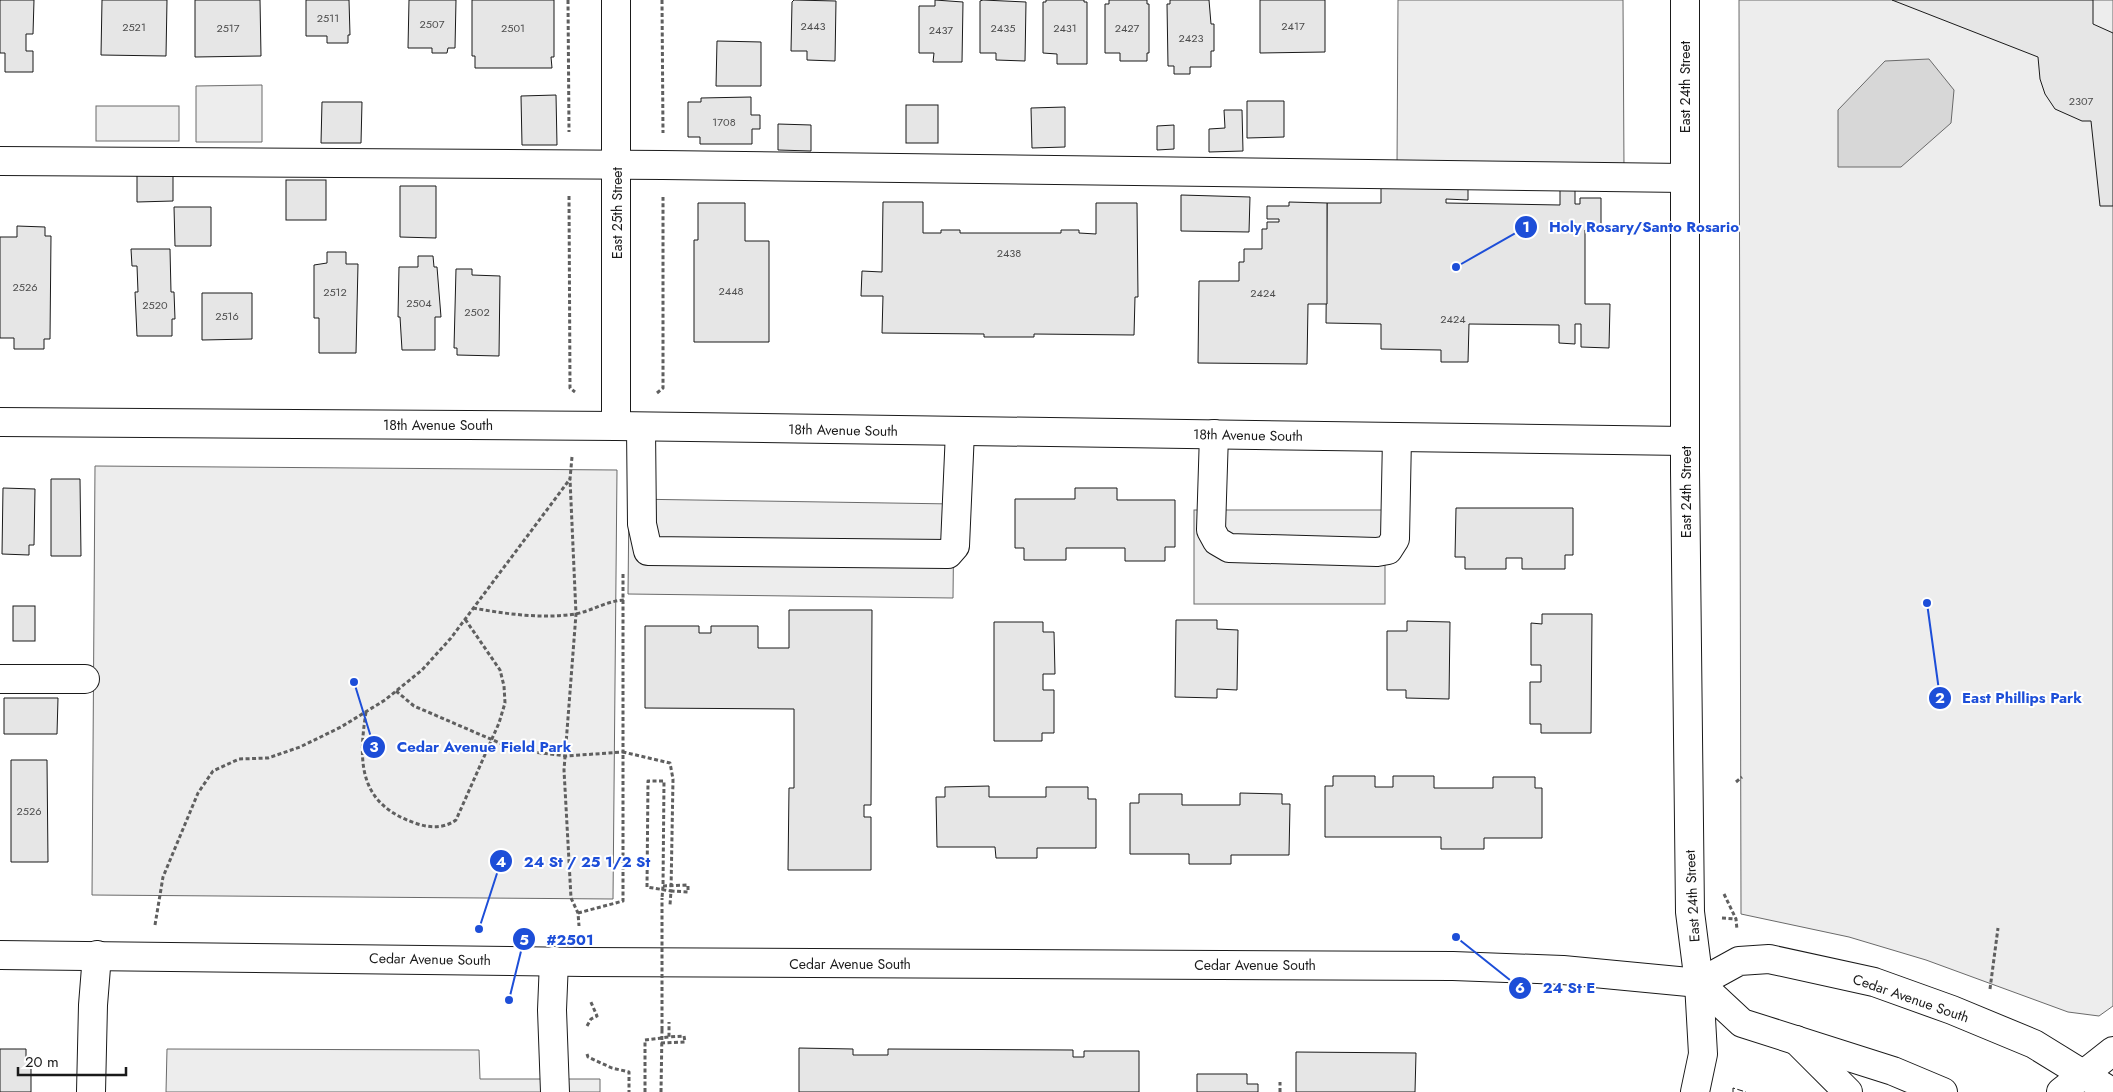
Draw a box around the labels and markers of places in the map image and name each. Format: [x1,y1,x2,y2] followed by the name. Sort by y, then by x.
[1514,212,1749,242] callout: Holy Rosary/Santo Rosario
[1928,683,2092,713] callout: East Phillips Park
[362,732,581,762] callout: Cedar Avenue Field Park
[489,846,660,876] callout: 24 St / 25 1/2 St
[511,924,603,954] callout: #2501
[1508,973,1605,1003] callout: 24 St E

